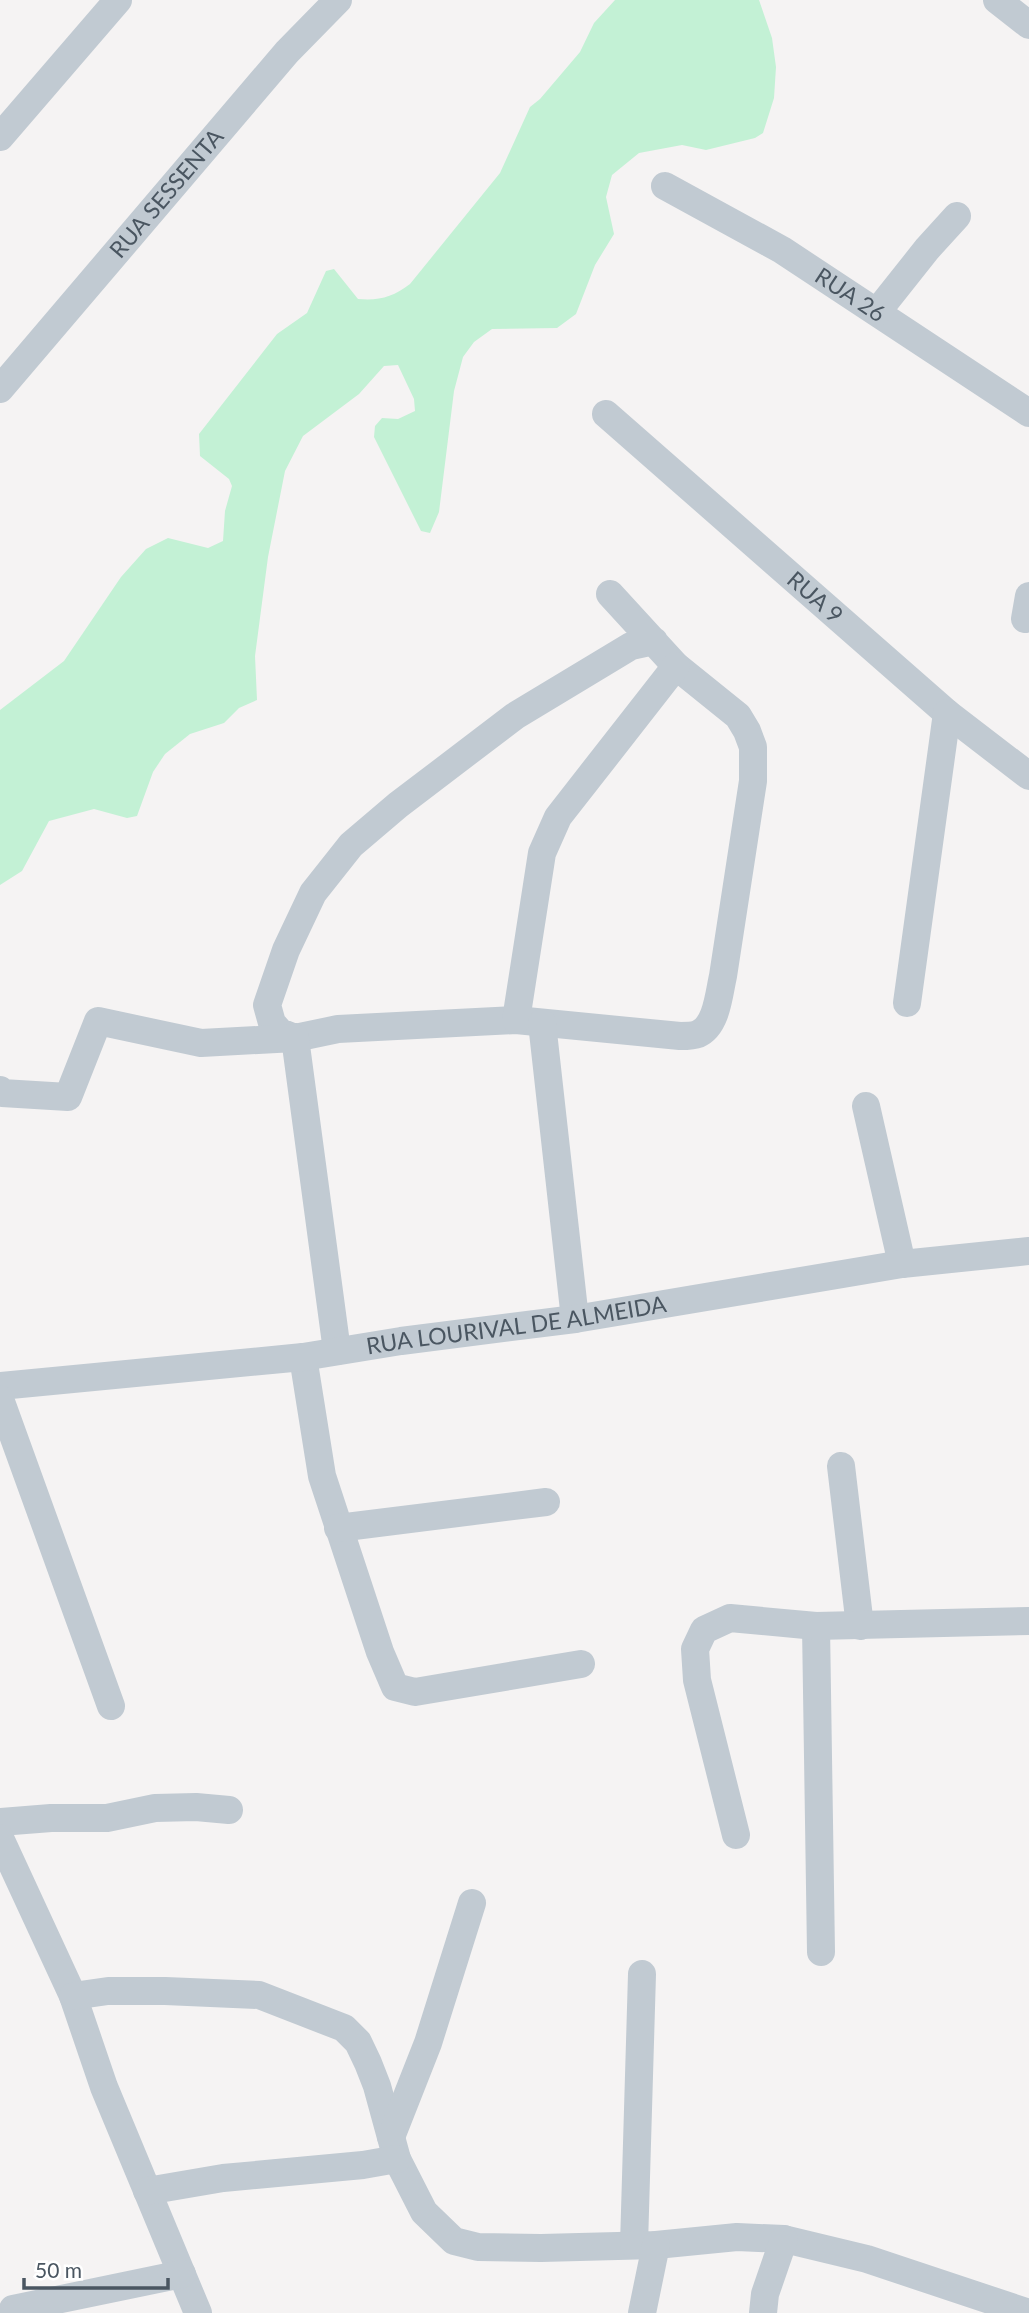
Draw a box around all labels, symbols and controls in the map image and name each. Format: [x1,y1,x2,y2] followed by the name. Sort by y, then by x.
[103,122,229,263] street label: RUA SESSENTA
[810,261,891,327] street label: RUA 26
[782,565,849,628] street label: RUA 9
[364,1289,669,1359] street label: RUA LOURIVAL DE ALMEIDA
[24,2246,168,2290] scale bar
[35,2257,82,2282] text: 50 m

